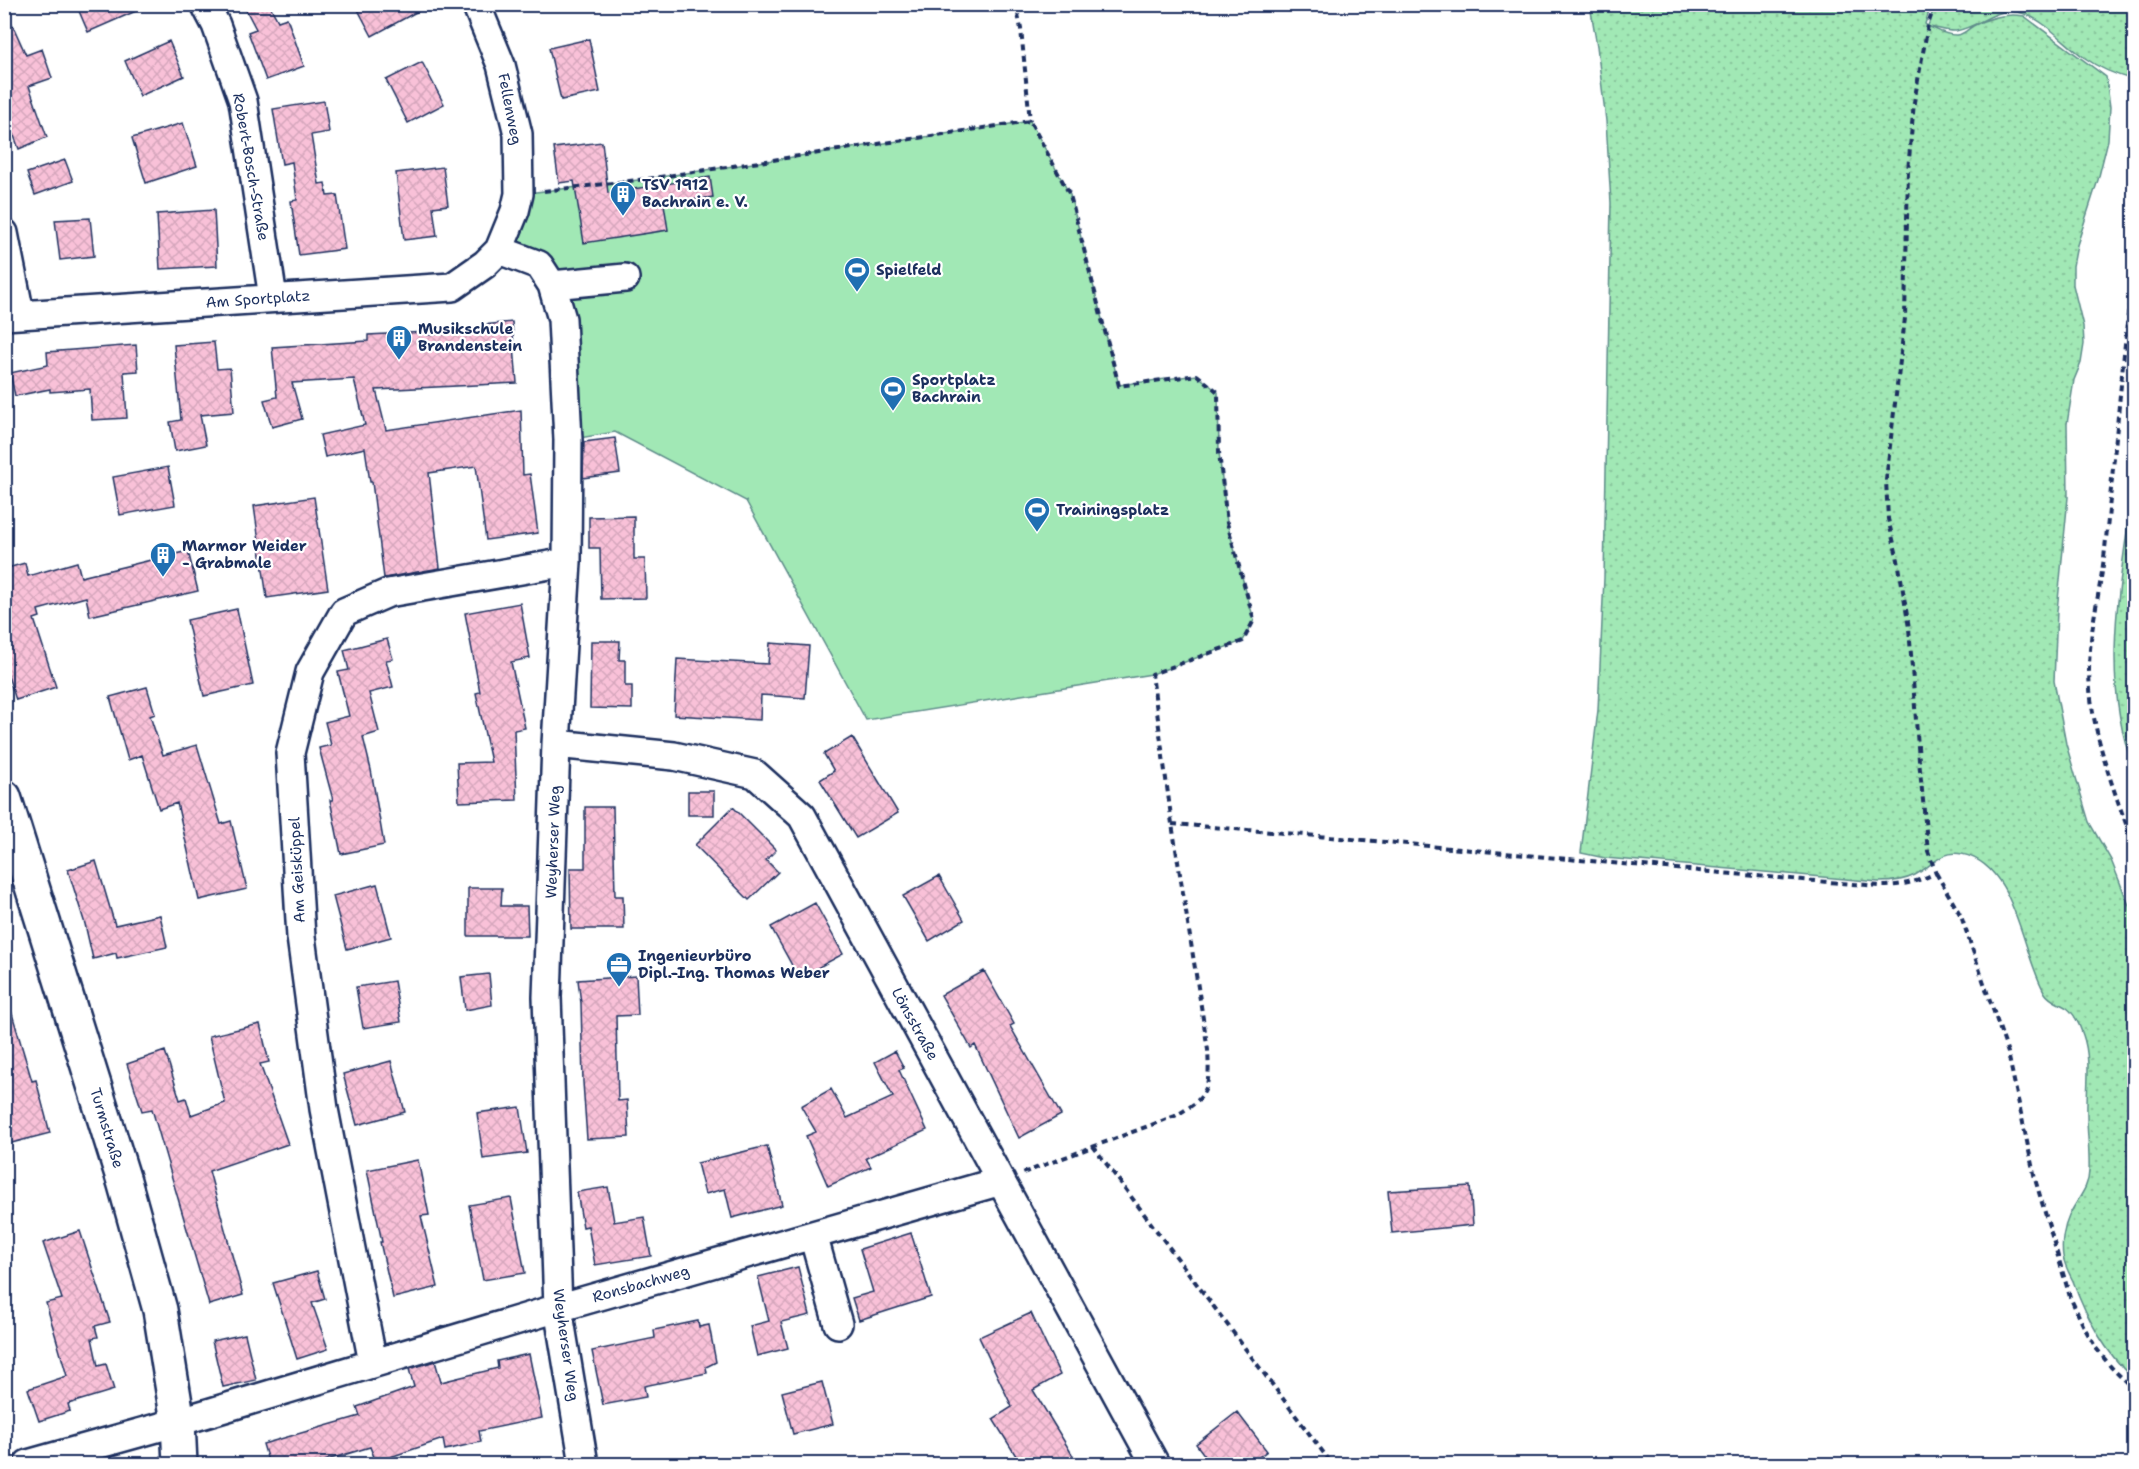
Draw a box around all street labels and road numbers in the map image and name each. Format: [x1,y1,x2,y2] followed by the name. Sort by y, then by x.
[493,71,527,147] street label: Fellenweg
[228,92,274,242] street label: Robert-Bosch-Straße
[205,285,311,313] street label: Am Sportplatz
[541,785,565,899] street label: Weyherser Weg
[284,816,310,924] street label: Am Geisküppel
[887,984,943,1064] street label: Lönsstraße
[85,1085,129,1171] street label: Turmstraße
[590,1261,692,1307] street label: Ronsbachweg
[548,1287,584,1403] street label: Weyherser Weg

